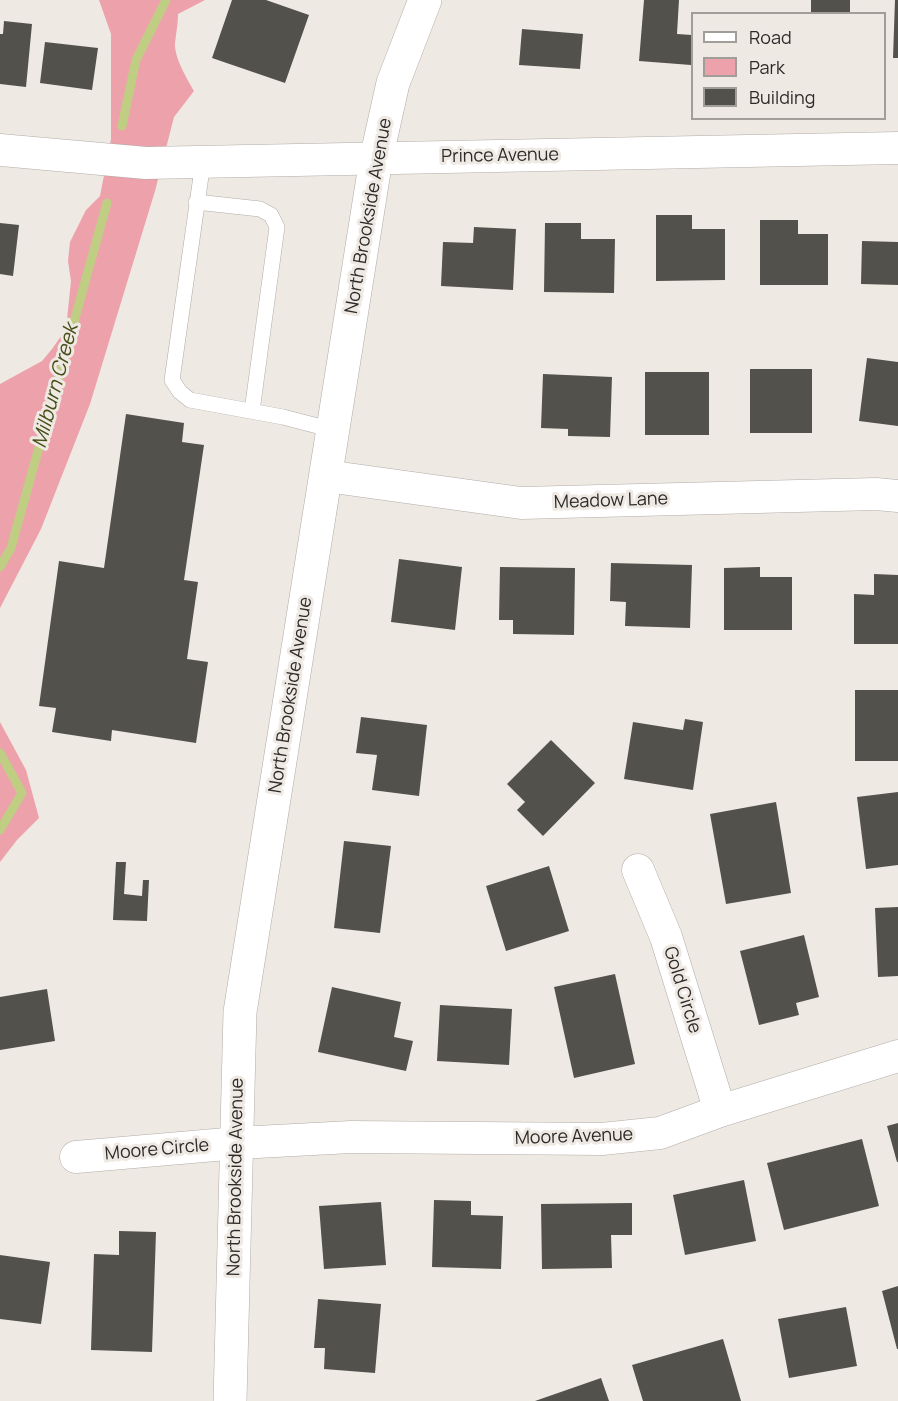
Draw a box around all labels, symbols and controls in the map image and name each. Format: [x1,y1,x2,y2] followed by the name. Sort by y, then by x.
[691,12,886,120] legend
[749,25,792,49] text: Road
[749,55,785,79] text: Park
[749,85,815,109] text: Building
[341,116,397,316] street label: North Brookside Avenue
[441,144,559,168] street label: Prince Avenue
[28,321,84,451] water label: Milburn Creek
[554,488,668,514] street label: Meadow Lane
[265,595,317,795] street label: North Brookside Avenue
[659,944,705,1036] street label: Gold Circle
[223,1078,249,1276] street label: North Brookside Avenue
[514,1124,634,1150] street label: Moore Avenue
[104,1135,210,1165] street label: Moore Circle

